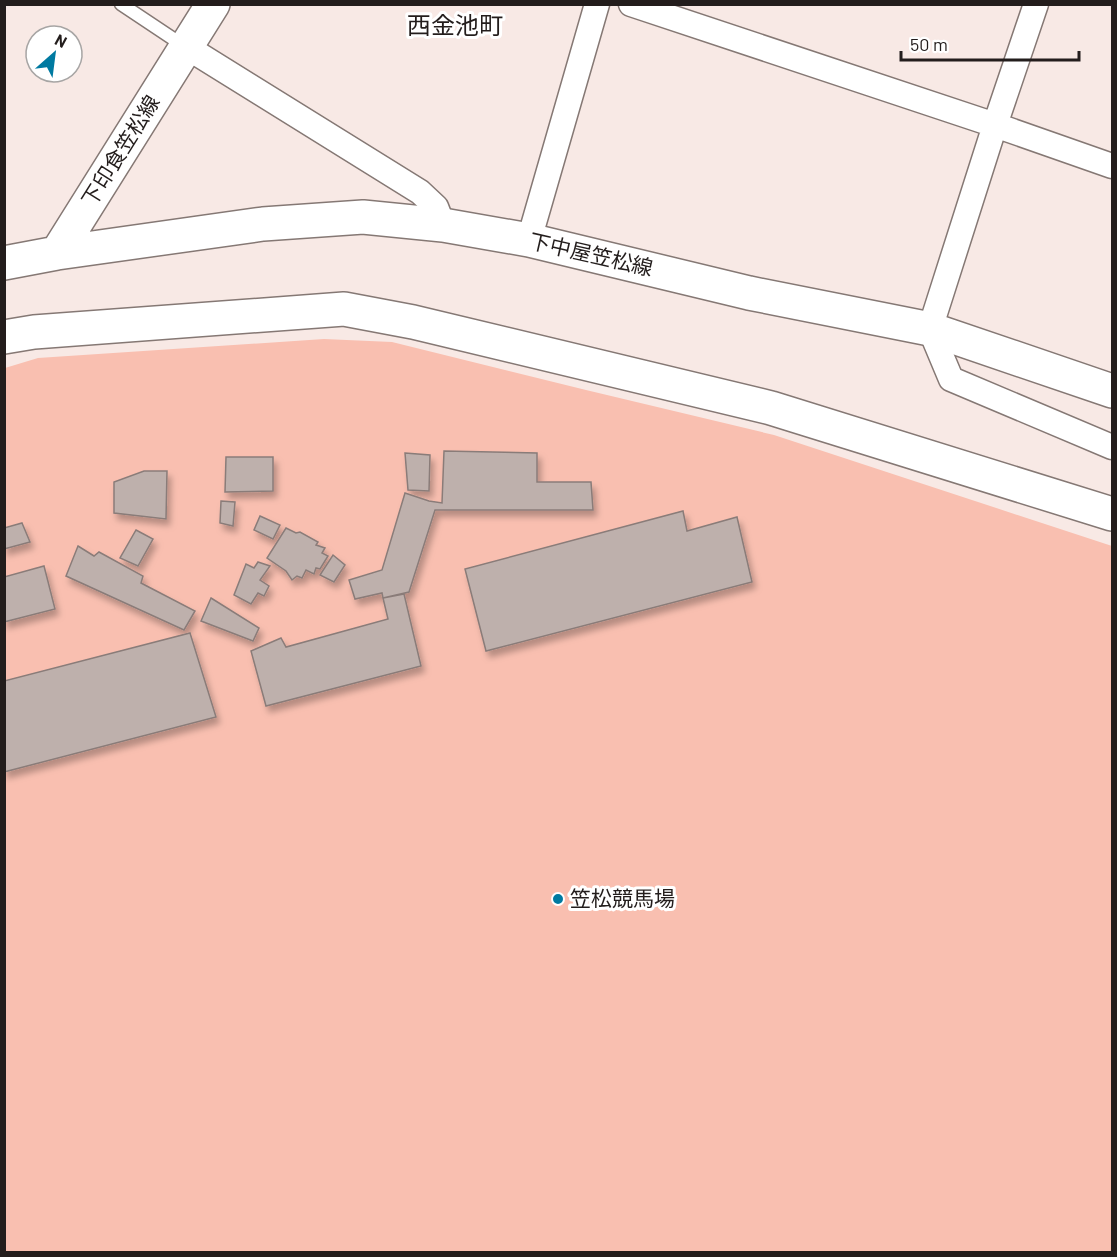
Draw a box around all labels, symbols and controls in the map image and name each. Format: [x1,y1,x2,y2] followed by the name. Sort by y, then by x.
[407,10,503,39] district label: 西金池町
[24,24,84,84] north arrow
[901,24,1080,62] scale bar
[52,29,70,51] text: N
[910,33,948,55] text: 50 m
[76,90,164,210] street label: 下印食笠松線
[527,227,656,280] street label: 下中屋笠松線
[570,885,675,910] place label: 笠松競馬場
[551,892,565,906] marker: 笠松競馬場

